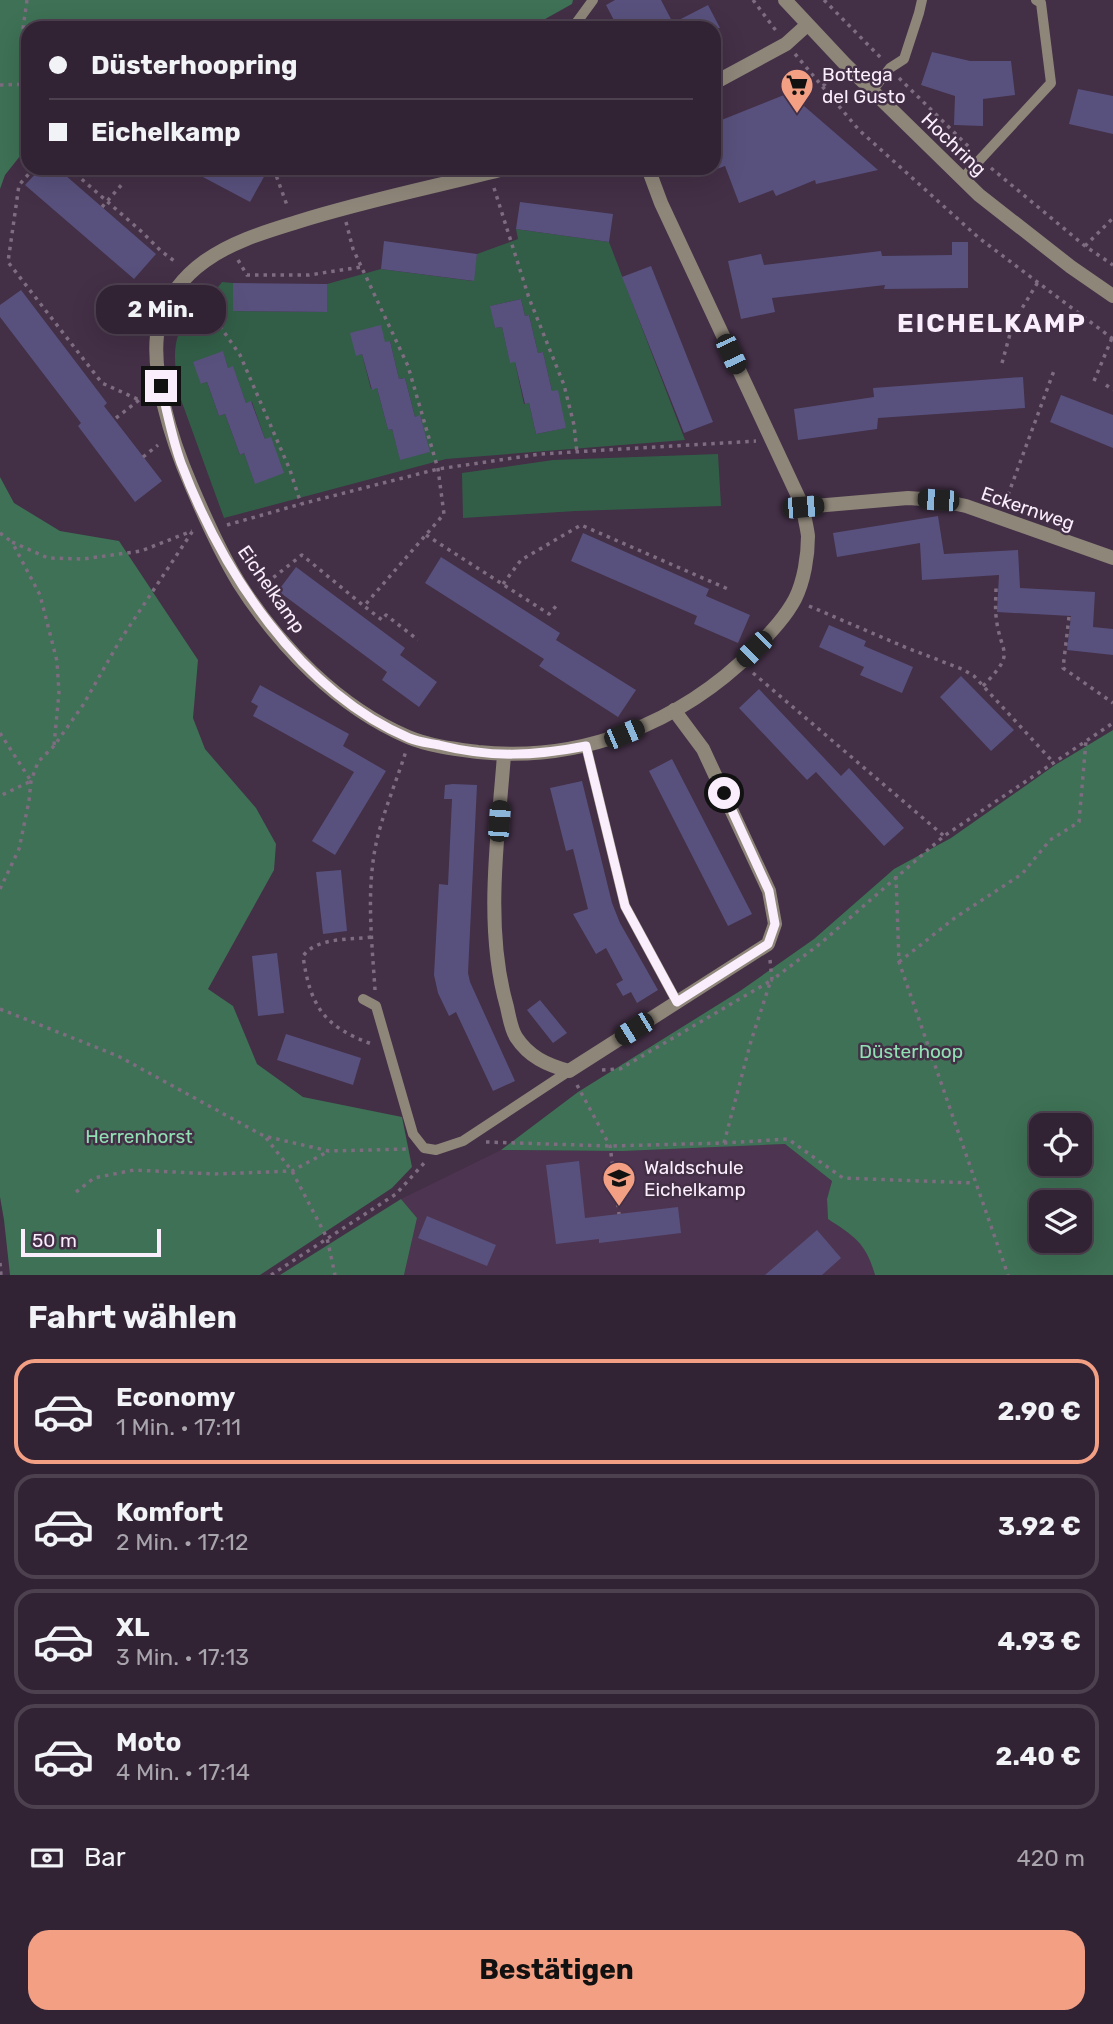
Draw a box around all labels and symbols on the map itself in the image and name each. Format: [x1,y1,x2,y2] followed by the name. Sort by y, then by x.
[822,63,906,108] place label: Bottega del Gusto
[778,66,816,115] supermarket icon: Bottega del Gusto
[916,108,991,181] street label: Hochring
[96,284,226,334] callout: 2 Min.
[897,308,1087,339] district label: EICHELKAMP
[713,331,750,377] car
[145,370,177,402] route end
[978,482,1078,535] street label: Eckernweg
[917,488,960,512] car
[782,495,825,519] car
[233,541,310,638] street label: Eichelkamp
[732,627,777,671] car
[601,716,648,752] car
[708,777,740,809] route start
[488,799,511,843] car
[611,1009,658,1049] car
[859,1040,963,1063] park label: Düsterhoop
[85,1125,193,1148] park label: Herrenhorst
[644,1156,746,1201] place label: Waldschule Eichelkamp
[600,1159,638,1208] school or university icon: Waldschule Eichelkamp
[21,1226,161,1258] scale bar

